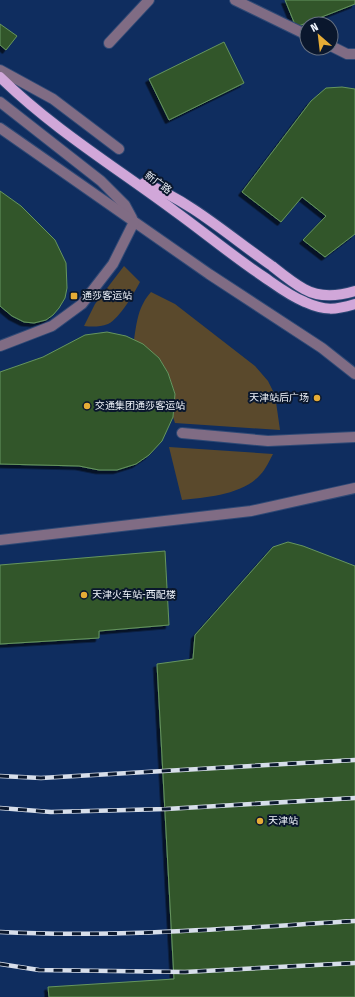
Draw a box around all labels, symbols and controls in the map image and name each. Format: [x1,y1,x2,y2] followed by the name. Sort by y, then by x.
[299,16,339,56] north arrow
[309,20,321,35] text: N
[142,169,174,197] street label: 新广路
[82,290,132,302] place label: 通莎客运站
[69,291,79,301] marker: 通莎客运站
[249,392,309,404] place label: 天津站后广场
[312,393,322,403] marker: 天津站后广场
[95,400,185,412] place label: 交通集团通莎客运站
[82,401,92,411] marker: 交通集团通莎客运站
[92,589,176,601] place label: 天津火车站-西配楼
[79,590,89,600] marker: 天津火车站-西配楼
[268,815,298,827] place label: 天津站
[255,816,265,826] marker: 天津站

